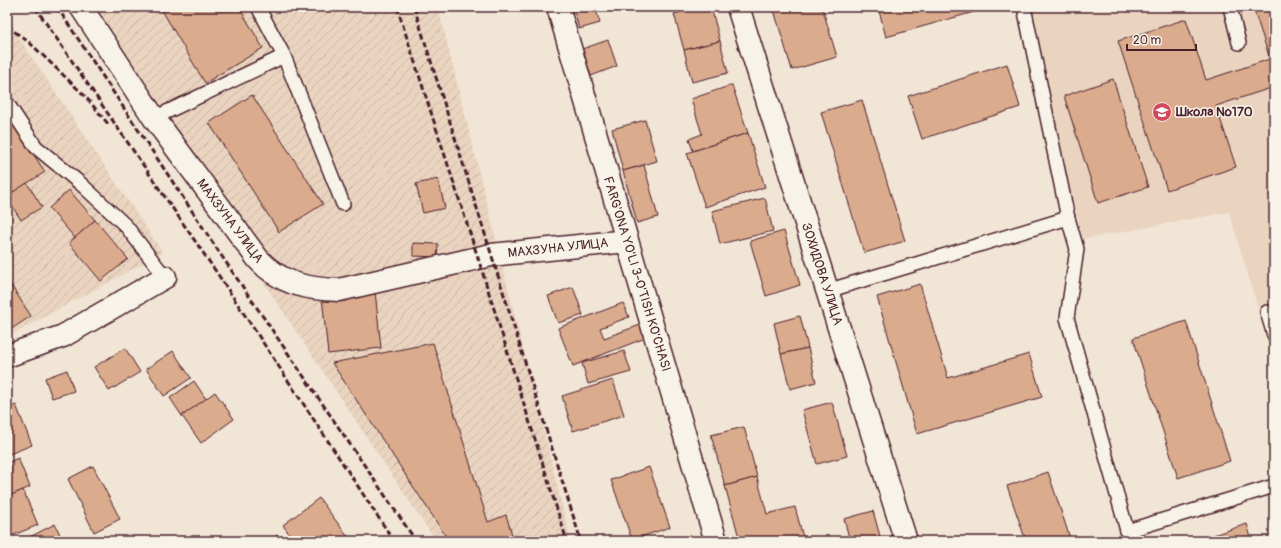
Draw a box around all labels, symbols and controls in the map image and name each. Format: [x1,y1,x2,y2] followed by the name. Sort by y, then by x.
[1127,26,1196,52] scale bar
[1133,33,1162,48] text: 20 m
[1151,101,1173,123] school or university icon: Школа №170
[1175,104,1253,120] place label: Школа №170
[600,174,674,374] street label: FARG'ONA YO'LI 3-O'TISH KO'CHASI
[193,176,267,267] street label: МАХЗУНА УЛИЦА
[798,221,846,328] street label: ЗОХИДОВА УЛИЦА
[507,235,610,261] street label: МАХЗУНА УЛИЦА

